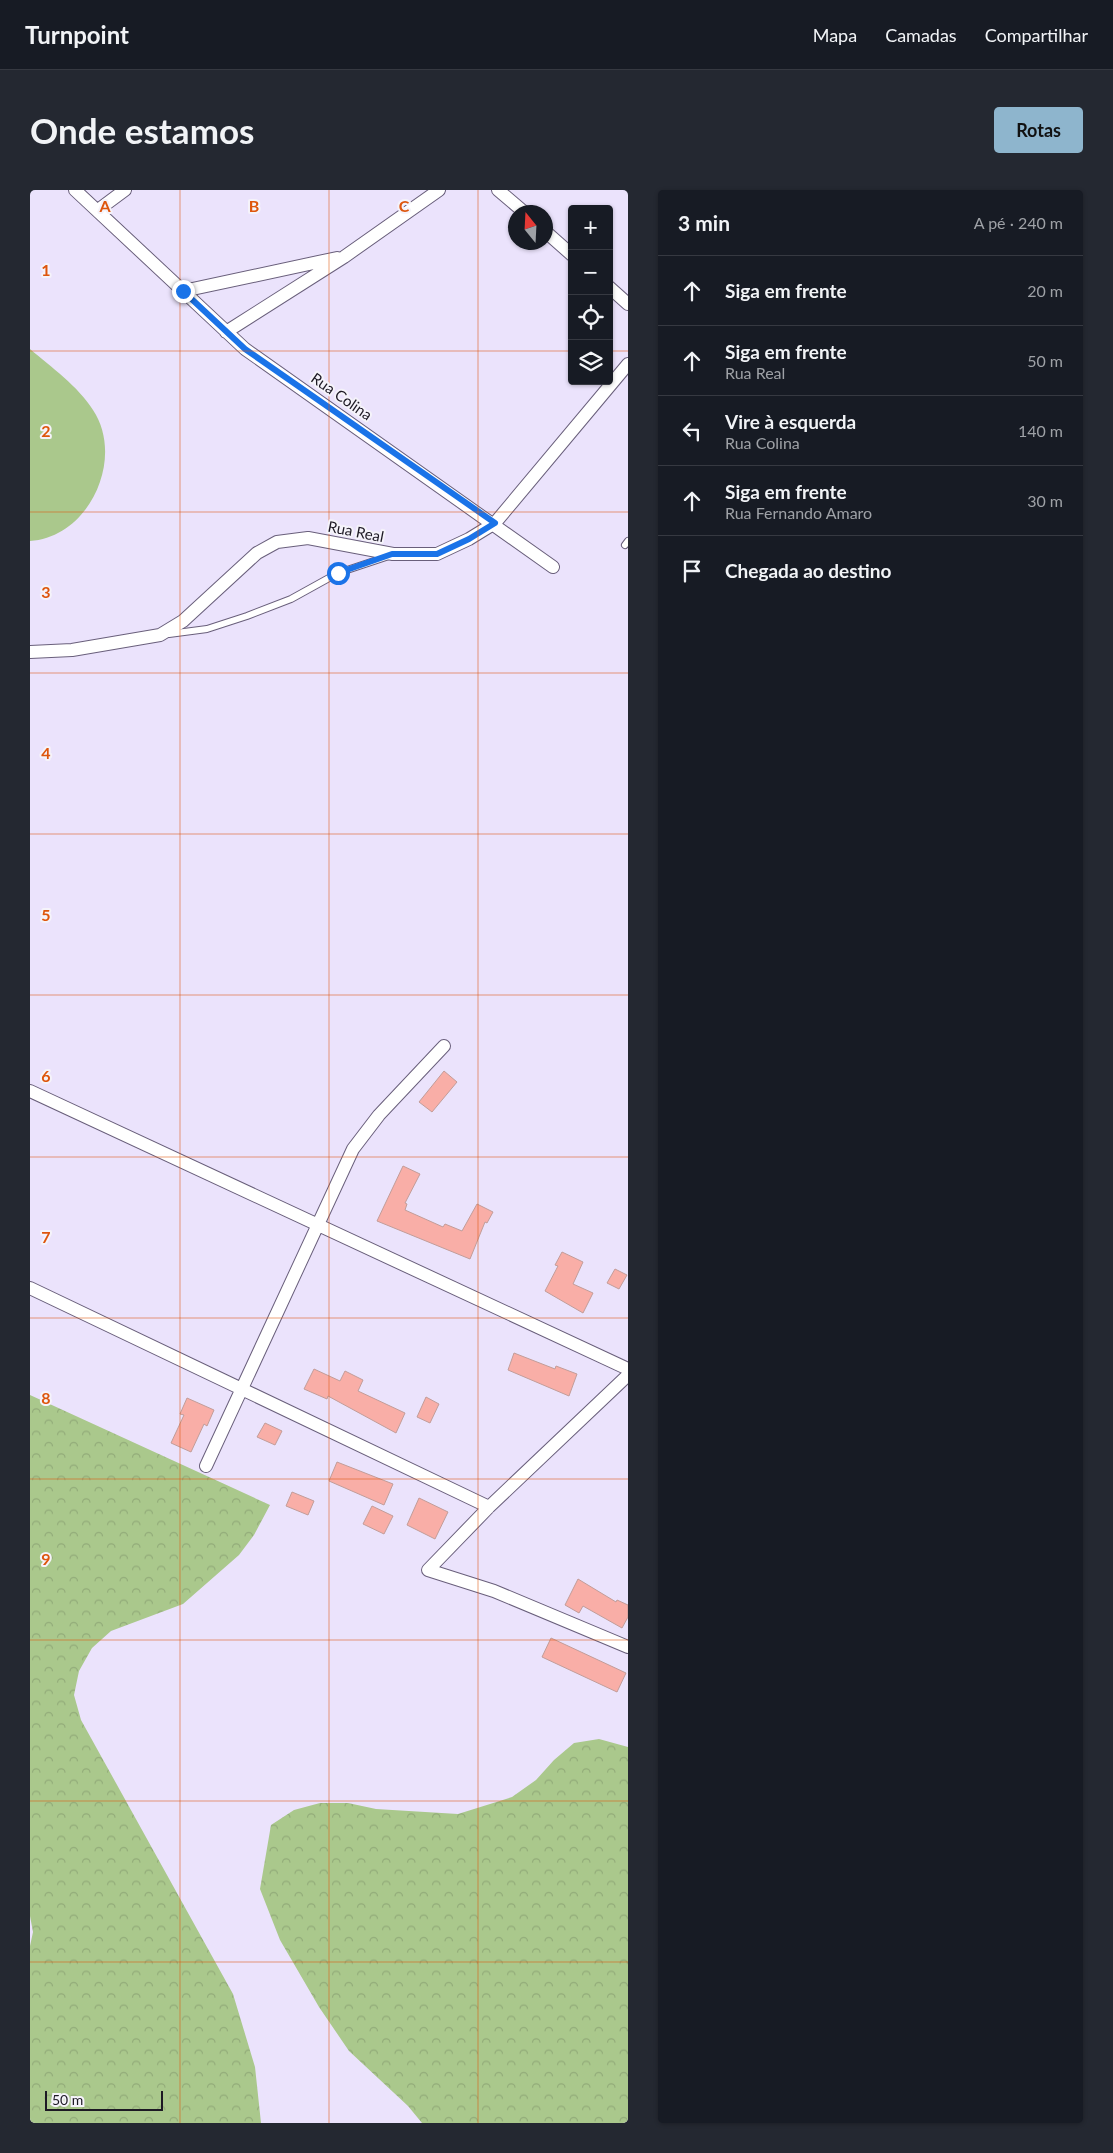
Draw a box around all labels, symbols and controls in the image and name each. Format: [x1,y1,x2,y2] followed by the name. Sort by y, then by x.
[25,20,129,49] text: Turnpoint
[813,24,857,46] text: Mapa
[885,24,957,46] text: Camadas
[985,24,1088,46] text: Compartilhar
[994,107,1083,153] button: Rotas
[30,109,254,151] text: Onde estamos
[98,196,111,215] text: A
[249,196,259,215] text: B
[399,196,410,215] text: C
[508,205,553,250] north arrow
[568,205,613,385] map controls
[568,205,613,250] button: +
[678,210,730,235] text: 3 min
[974,213,1063,232] text: A pé · 240 m
[568,250,613,295] button: −
[41,260,51,279] text: 1
[678,277,706,305] icon: ahead
[725,279,847,302] text: Siga em frente
[172,280,195,303] route end
[1027,281,1063,300] text: 20 m
[568,295,613,340] button: locate
[568,340,613,385] button: layers
[725,340,847,363] text: Siga em frente
[678,347,706,375] icon: ahead
[1027,351,1063,370] text: 50 m
[725,363,785,382] text: Rua Real
[308,369,376,423] street label: Rua Colina
[725,410,856,433] text: Vire à esquerda
[678,417,706,445] icon: left
[41,421,51,440] text: 2
[1018,421,1063,440] text: 140 m
[725,433,800,452] text: Rua Colina
[725,480,847,503] text: Siga em frente
[678,487,706,515] icon: ahead
[1027,491,1063,510] text: 30 m
[725,503,872,522] text: Rua Fernando Amaro
[327,517,385,545] street label: Rua Real
[678,557,706,585] icon: arrive
[725,559,891,582] text: Chegada ao destino
[327,562,350,585] route start
[41,582,51,601] text: 3
[41,743,51,762] text: 4
[41,905,51,924] text: 5
[41,1066,51,1085] text: 6
[41,1227,51,1246] text: 7
[41,1388,51,1407] text: 8
[41,1549,51,1568] text: 9
[45,2088,162,2111] scale bar
[52,2091,83,2108] text: 50 m

